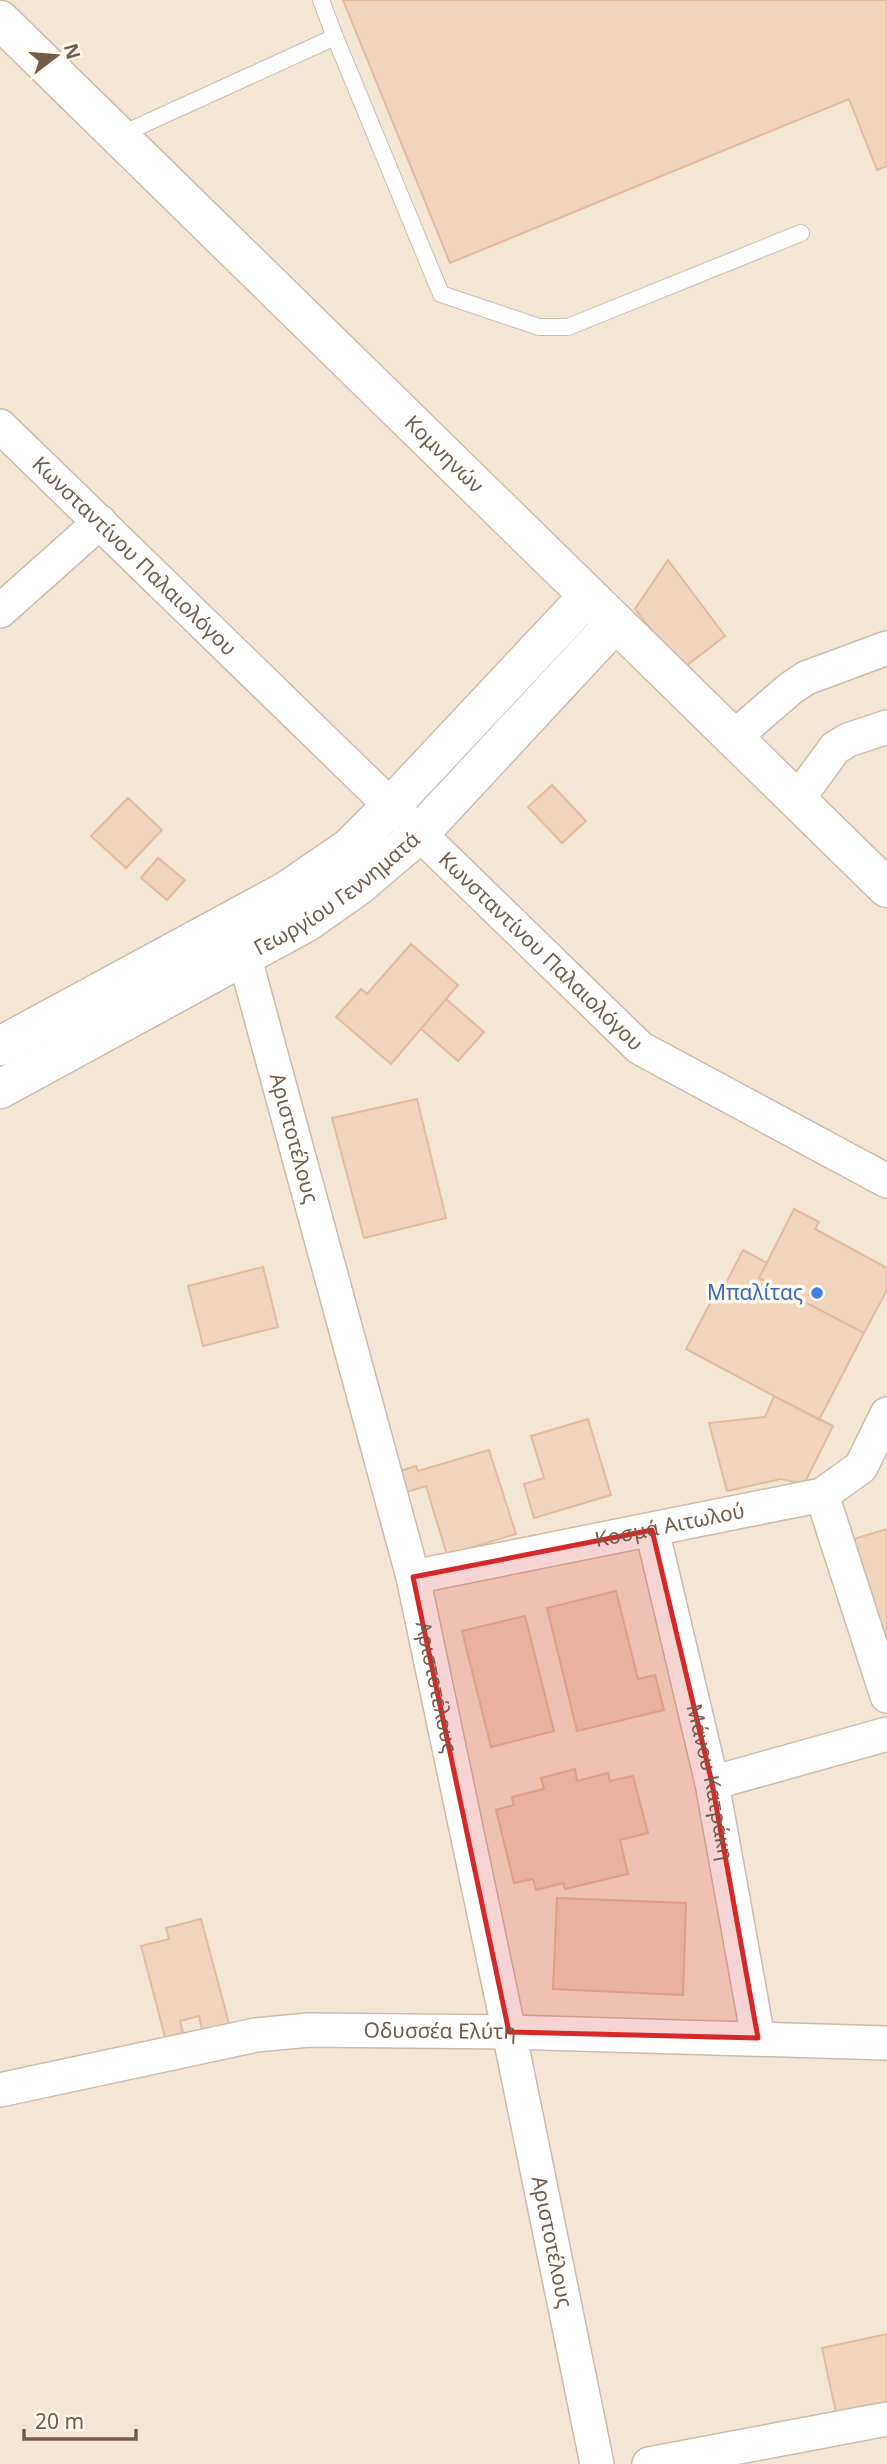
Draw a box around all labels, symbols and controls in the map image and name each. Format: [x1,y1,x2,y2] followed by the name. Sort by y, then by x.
[21,21,91,91] north arrow
[58,40,87,62] text: N
[399,409,490,499] street label: Κομνηνών
[26,450,243,661] street label: Κωνσταντίνου Παλαιολόγου
[248,825,425,961] street label: Γεωργίου Γεννηματά
[433,845,650,1057] street label: Κωνσταντίνου Παλαιολόγου
[264,1070,326,1206] street label: Αριστοτέλους
[707,1278,803,1306] place label: Μπαλίτας
[809,1285,825,1301] marker: Μπαλίτας
[592,1496,747,1553] street label: Κοσμά Αιτωλού
[410,1618,465,1755] street label: Αριστοτέλους
[681,1701,741,1863] street label: Μάνου Κατράκη
[364,2016,517,2045] street label: Οδυσσέα Ελύτη
[526,2173,580,2310] street label: Αριστοτέλους
[24,2398,136,2442] scale bar
[35,2407,84,2435] text: 20 m

